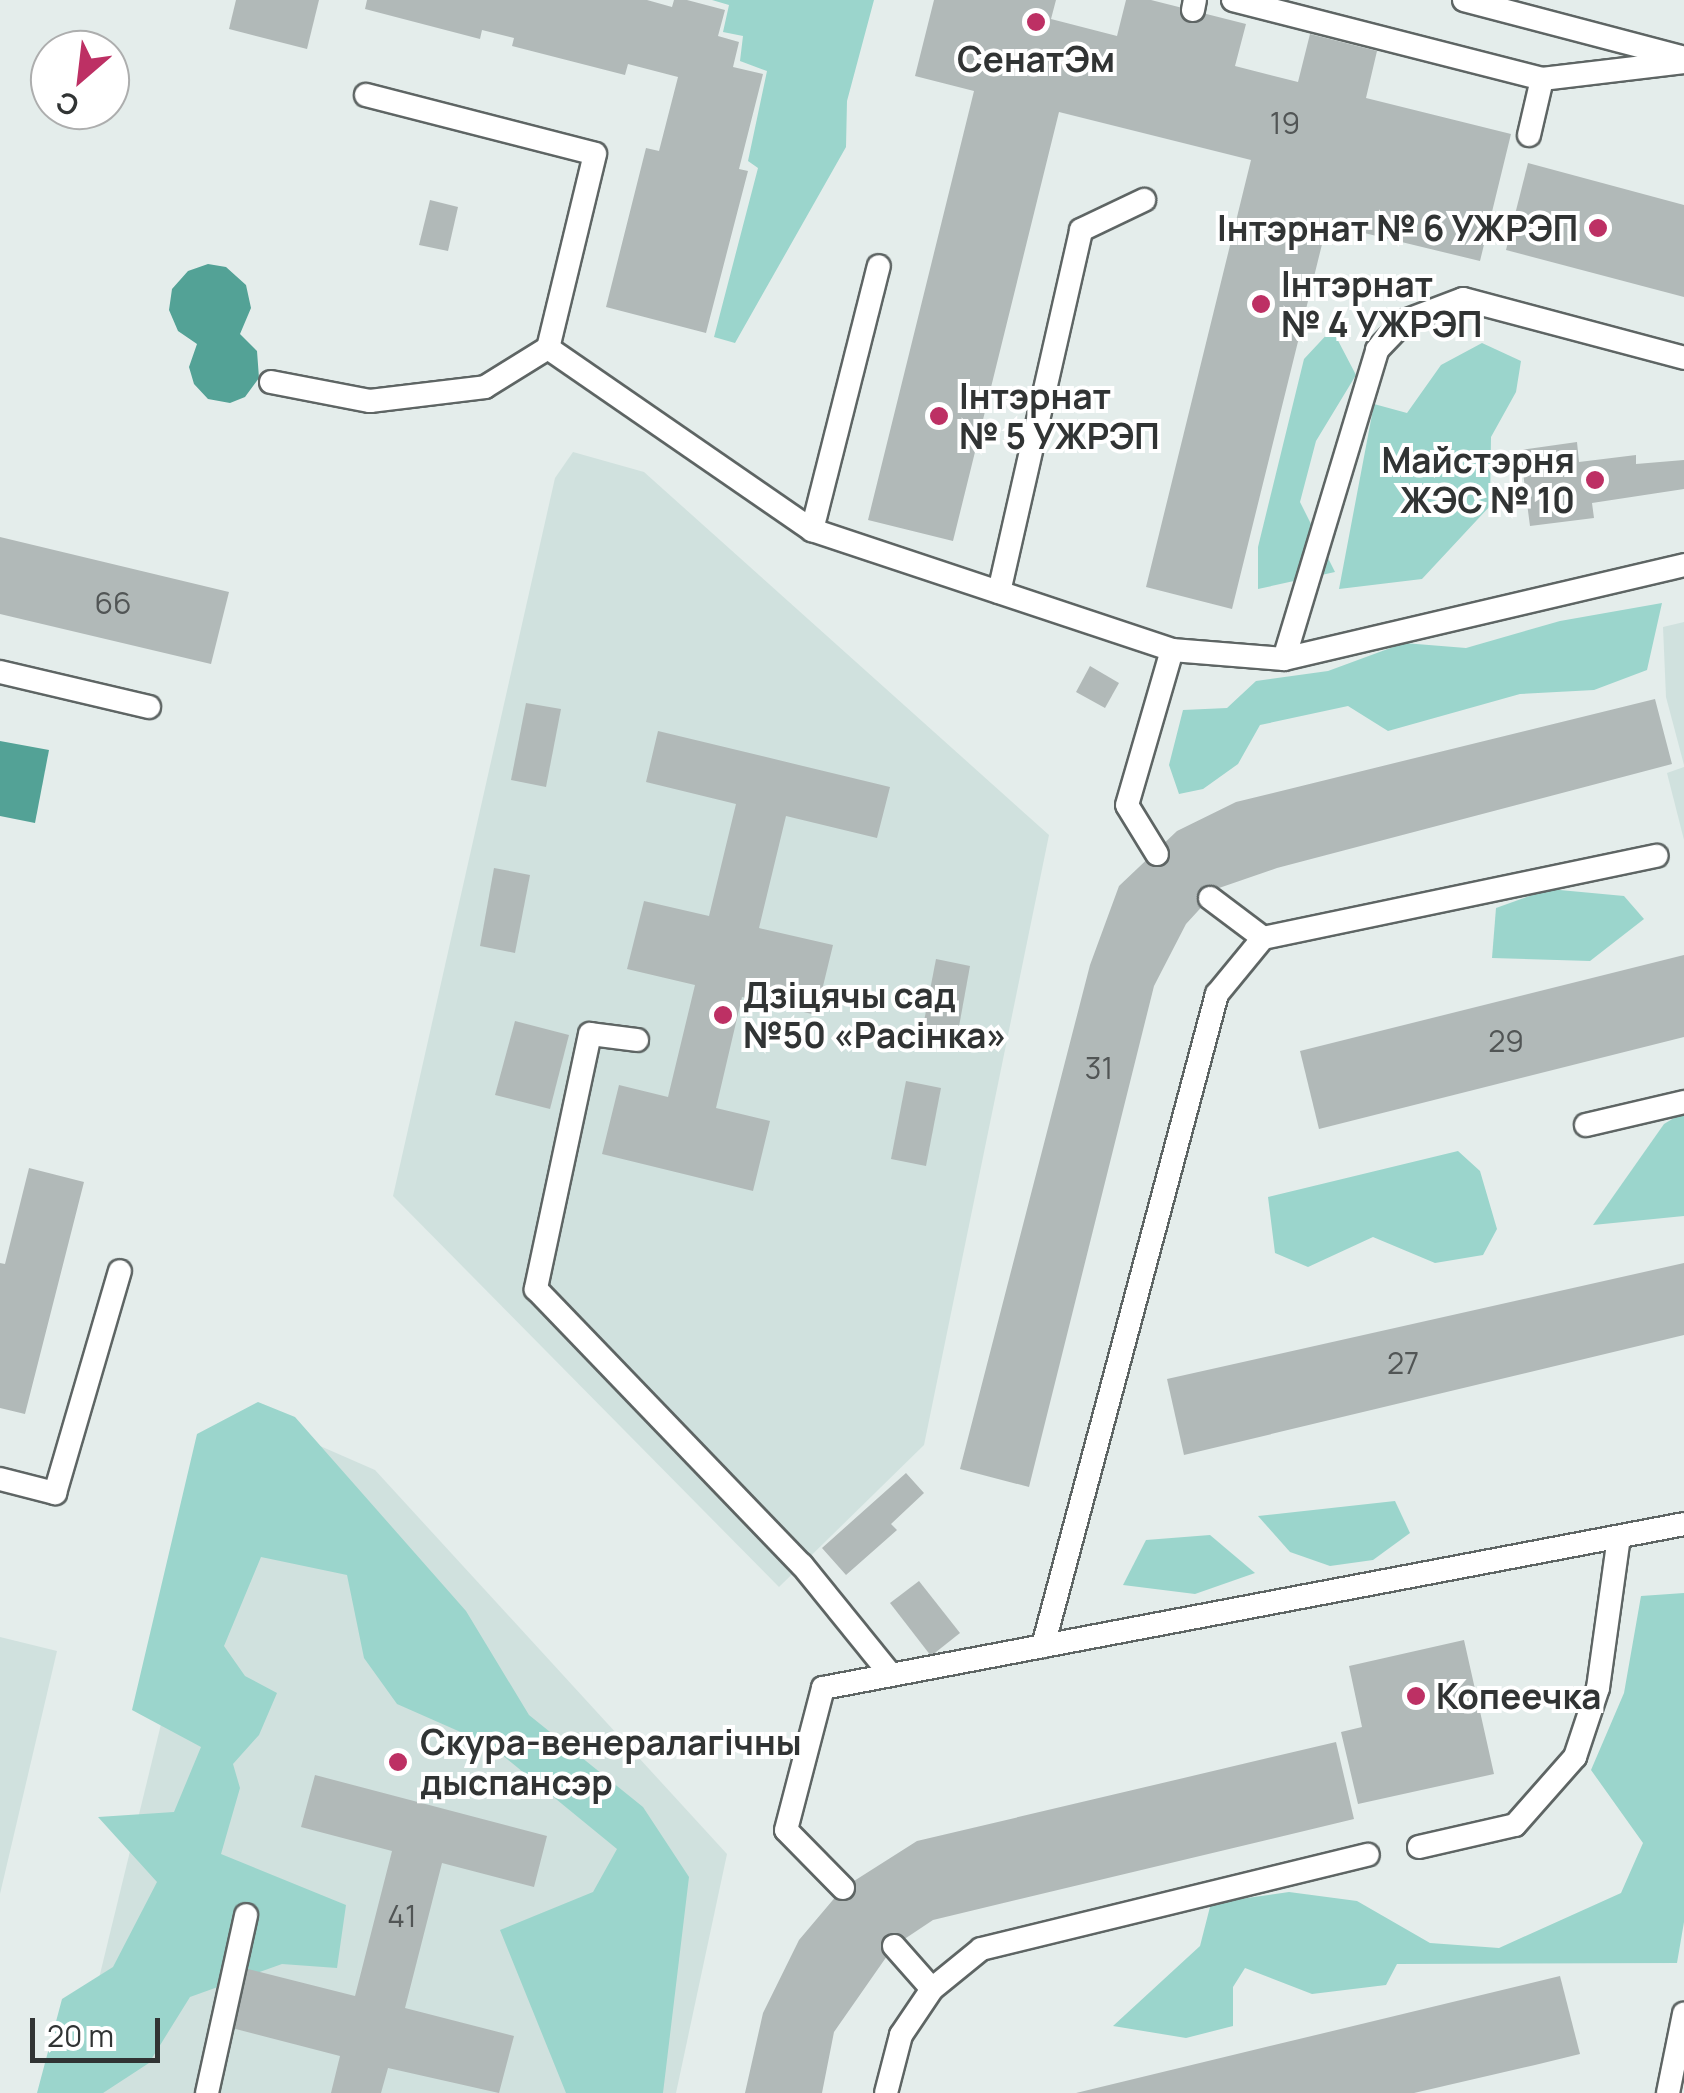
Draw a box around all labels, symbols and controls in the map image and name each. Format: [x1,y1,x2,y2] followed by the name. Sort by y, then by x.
[1025,11,1047,33] marker: СенатЭм
[30,30,130,130] north arrow
[957,38,1115,80] place label: СенатЭм
[49,83,85,126] text: С
[1270,105,1300,141] house number: 19
[1217,207,1578,249] place label: Інтэрнат № 6 УЖРЭП
[1587,217,1609,239] marker: Інтэрнат № 6 УЖРЭП
[1281,263,1482,345] place label: Інтэрнат № 4 УЖРЭП
[1250,293,1272,315] marker: Інтэрнат № 4 УЖРЭП
[959,375,1160,457] place label: Інтэрнат № 5 УЖРЭП
[928,405,950,427] marker: Інтэрнат № 5 УЖРЭП
[1381,439,1575,521] place label: Майстэрня ЖЭС № 10
[1584,469,1606,491] marker: Майстэрня ЖЭС № 10
[94,585,132,621] house number: 66
[743,974,1007,1056] place label: Дзіцячы сад №50 «Расінка»
[712,1004,734,1026] marker: Дзіцячы сад №50 «Расінка»
[1488,1023,1524,1059] house number: 29
[1085,1050,1113,1086] house number: 31
[1387,1345,1419,1381] house number: 27
[1436,1675,1601,1717] place label: Копеечка
[1405,1685,1427,1707] marker: Копеечка
[420,1721,802,1803] place label: Скура-венералагічны дыспансэр
[385,1749,411,1775] marker: Скура-венералагічны дыспансэр
[387,1898,417,1934] house number: 41
[35,1998,165,2060] scale bar
[47,2015,114,2056] text: 20 m

